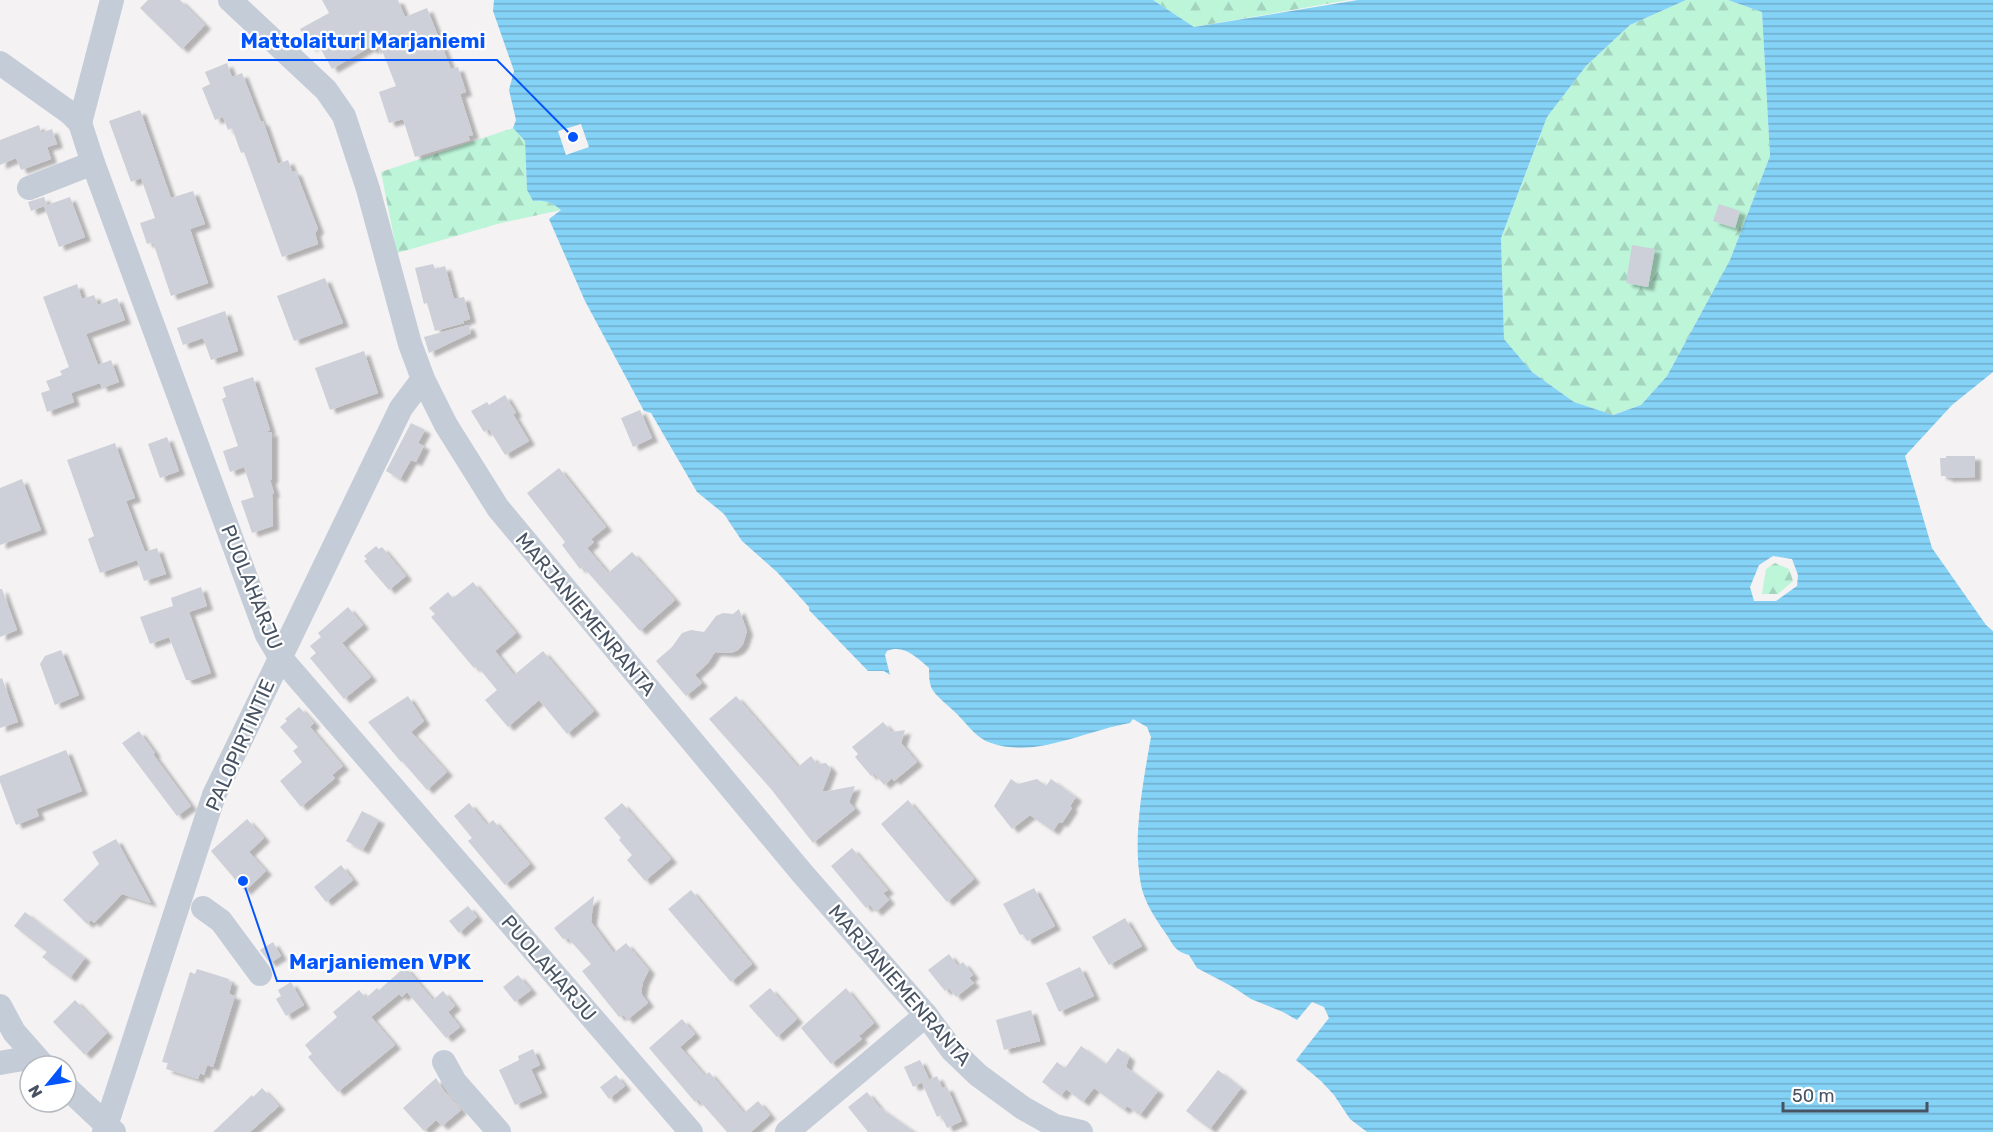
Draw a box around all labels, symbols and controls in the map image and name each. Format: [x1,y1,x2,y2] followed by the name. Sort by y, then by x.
[228,21,497,60] callout: Mattolaituri Marjaniemi
[240,28,486,53] text: Mattolaituri Marjaniemi
[216,521,288,653] street label: PUOLAHARJU
[511,528,661,700] street label: MARJANIEMENRANTA
[200,676,280,814] street label: PALOPIRTINTIE
[824,900,976,1070] street label: MARJANIEMENRANTA
[496,910,602,1026] street label: PUOLAHARJU
[277,942,483,981] callout: Marjaniemen VPK
[289,949,471,974] text: Marjaniemen VPK
[18,1054,78,1114] north arrow
[1783,1075,1927,1113] scale bar
[24,1082,47,1101] text: N
[1792,1085,1835,1107] text: 50 m

